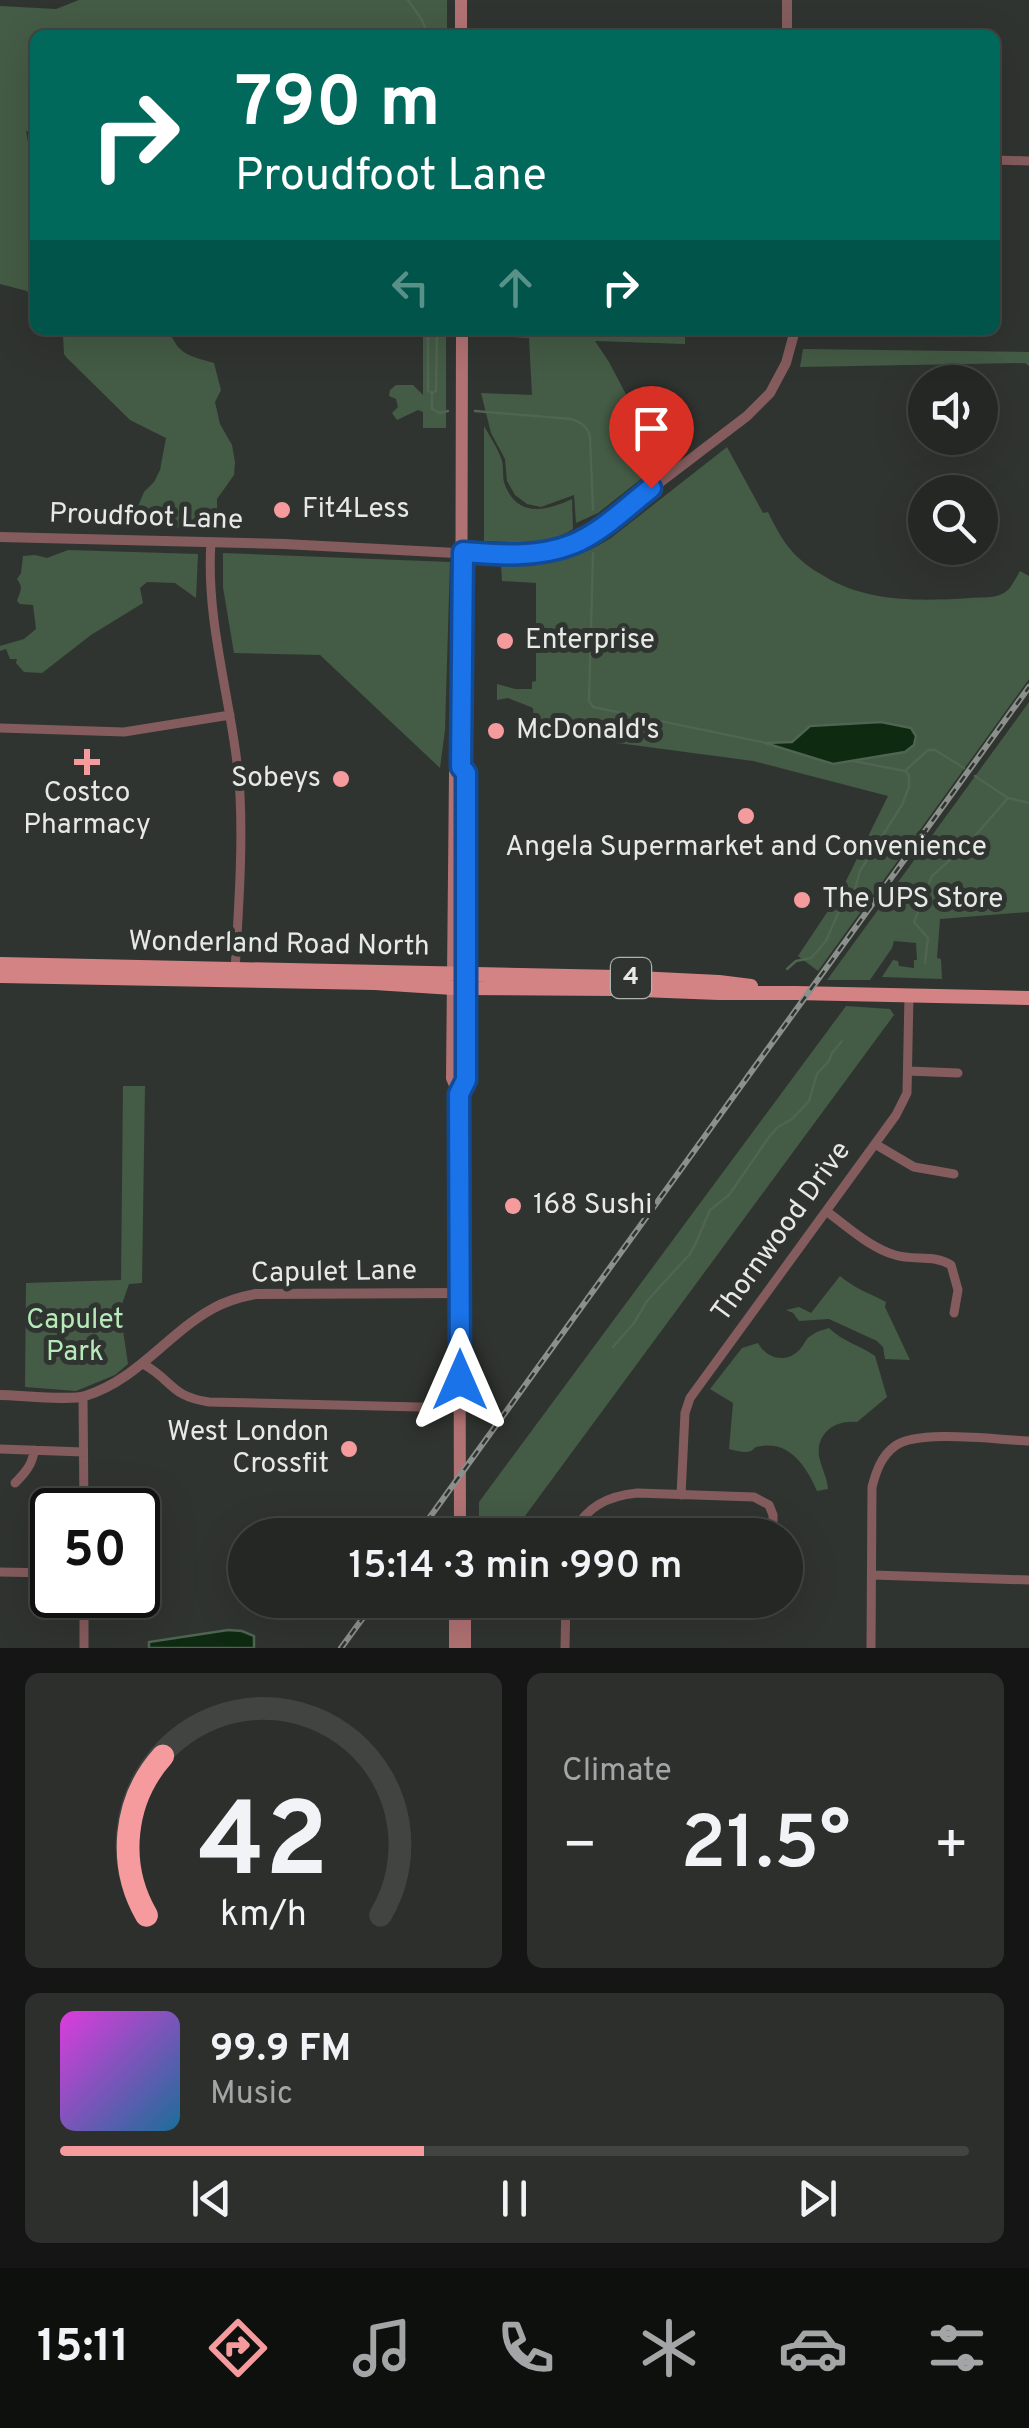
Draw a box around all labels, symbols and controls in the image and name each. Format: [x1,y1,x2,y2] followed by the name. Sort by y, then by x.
[235,62,441,151] text: 790 m
[70,70,200,200] icon: right
[235,149,547,206] text: Proudfoot Lane
[383,260,438,315] icon: left
[488,260,543,315] icon: ahead
[593,260,648,315] icon: right
[908,365,998,565] map controls
[908,365,998,455] button: sound
[609,386,694,489] pin
[624,401,679,456] icon: arrive
[908,475,998,565] button: search
[302,492,410,528] place label: Fit4Less
[48,497,244,539] street label: Proudfoot Lane
[271,499,293,521] marker: Fit4Less
[525,623,655,659] place label: Enterprise
[494,630,516,652] marker: Enterprise
[516,713,660,749] place label: McDonald's
[485,720,507,742] marker: McDonald's
[76,751,98,773] marker: Costco Pharmacy
[231,761,321,797] place label: Sobeys
[330,768,352,790] marker: Sobeys
[23,776,151,844] place label: Costco Pharmacy
[735,805,757,827] marker: Angela Supermarket and Convenience
[505,830,987,866] place label: Angela Supermarket and Convenience
[822,882,1003,918] place label: The UPS Store
[791,889,813,911] marker: The UPS Store
[128,924,430,966] street label: Wonderland Road North
[611,958,651,998] road number: 4
[704,1135,860,1329] street label: Thornwood Drive
[533,1188,652,1224] place label: 168 Sushi
[502,1195,524,1217] marker: 168 Sushi
[251,1254,417,1292] street label: Capulet Lane
[26,1303,124,1371] park label: Capulet Park
[408,1328,512,1432] position arrow
[167,1415,329,1483] place label: West London Crossfit
[338,1438,360,1460] marker: West London Crossfit
[30,1488,160,1618] speed limit sign: 50
[349,1543,683,1592] text: 15:14 · 3 min · 990 m
[562,1752,672,1792] text: Climate
[198,1781,329,1913] text: 42
[680,1800,851,1895] text: 21.5°
[562,1813,597,1883] text: −
[934,1813,969,1883] text: +
[220,1893,307,1939] text: km/h
[210,2026,351,2075] text: 99.9 FM
[210,2075,293,2115] text: Music
[184,2171,239,2226] icon: previous
[487,2171,542,2226] icon: pause
[790,2171,845,2226] icon: next
[203,2313,273,2383] icon: directions
[347,2313,417,2383] icon: music
[491,2313,561,2383] icon: phone
[634,2313,704,2383] icon: climate
[778,2313,848,2383] icon: car
[922,2313,992,2383] icon: filters
[37,2320,129,2377] text: 15:11

